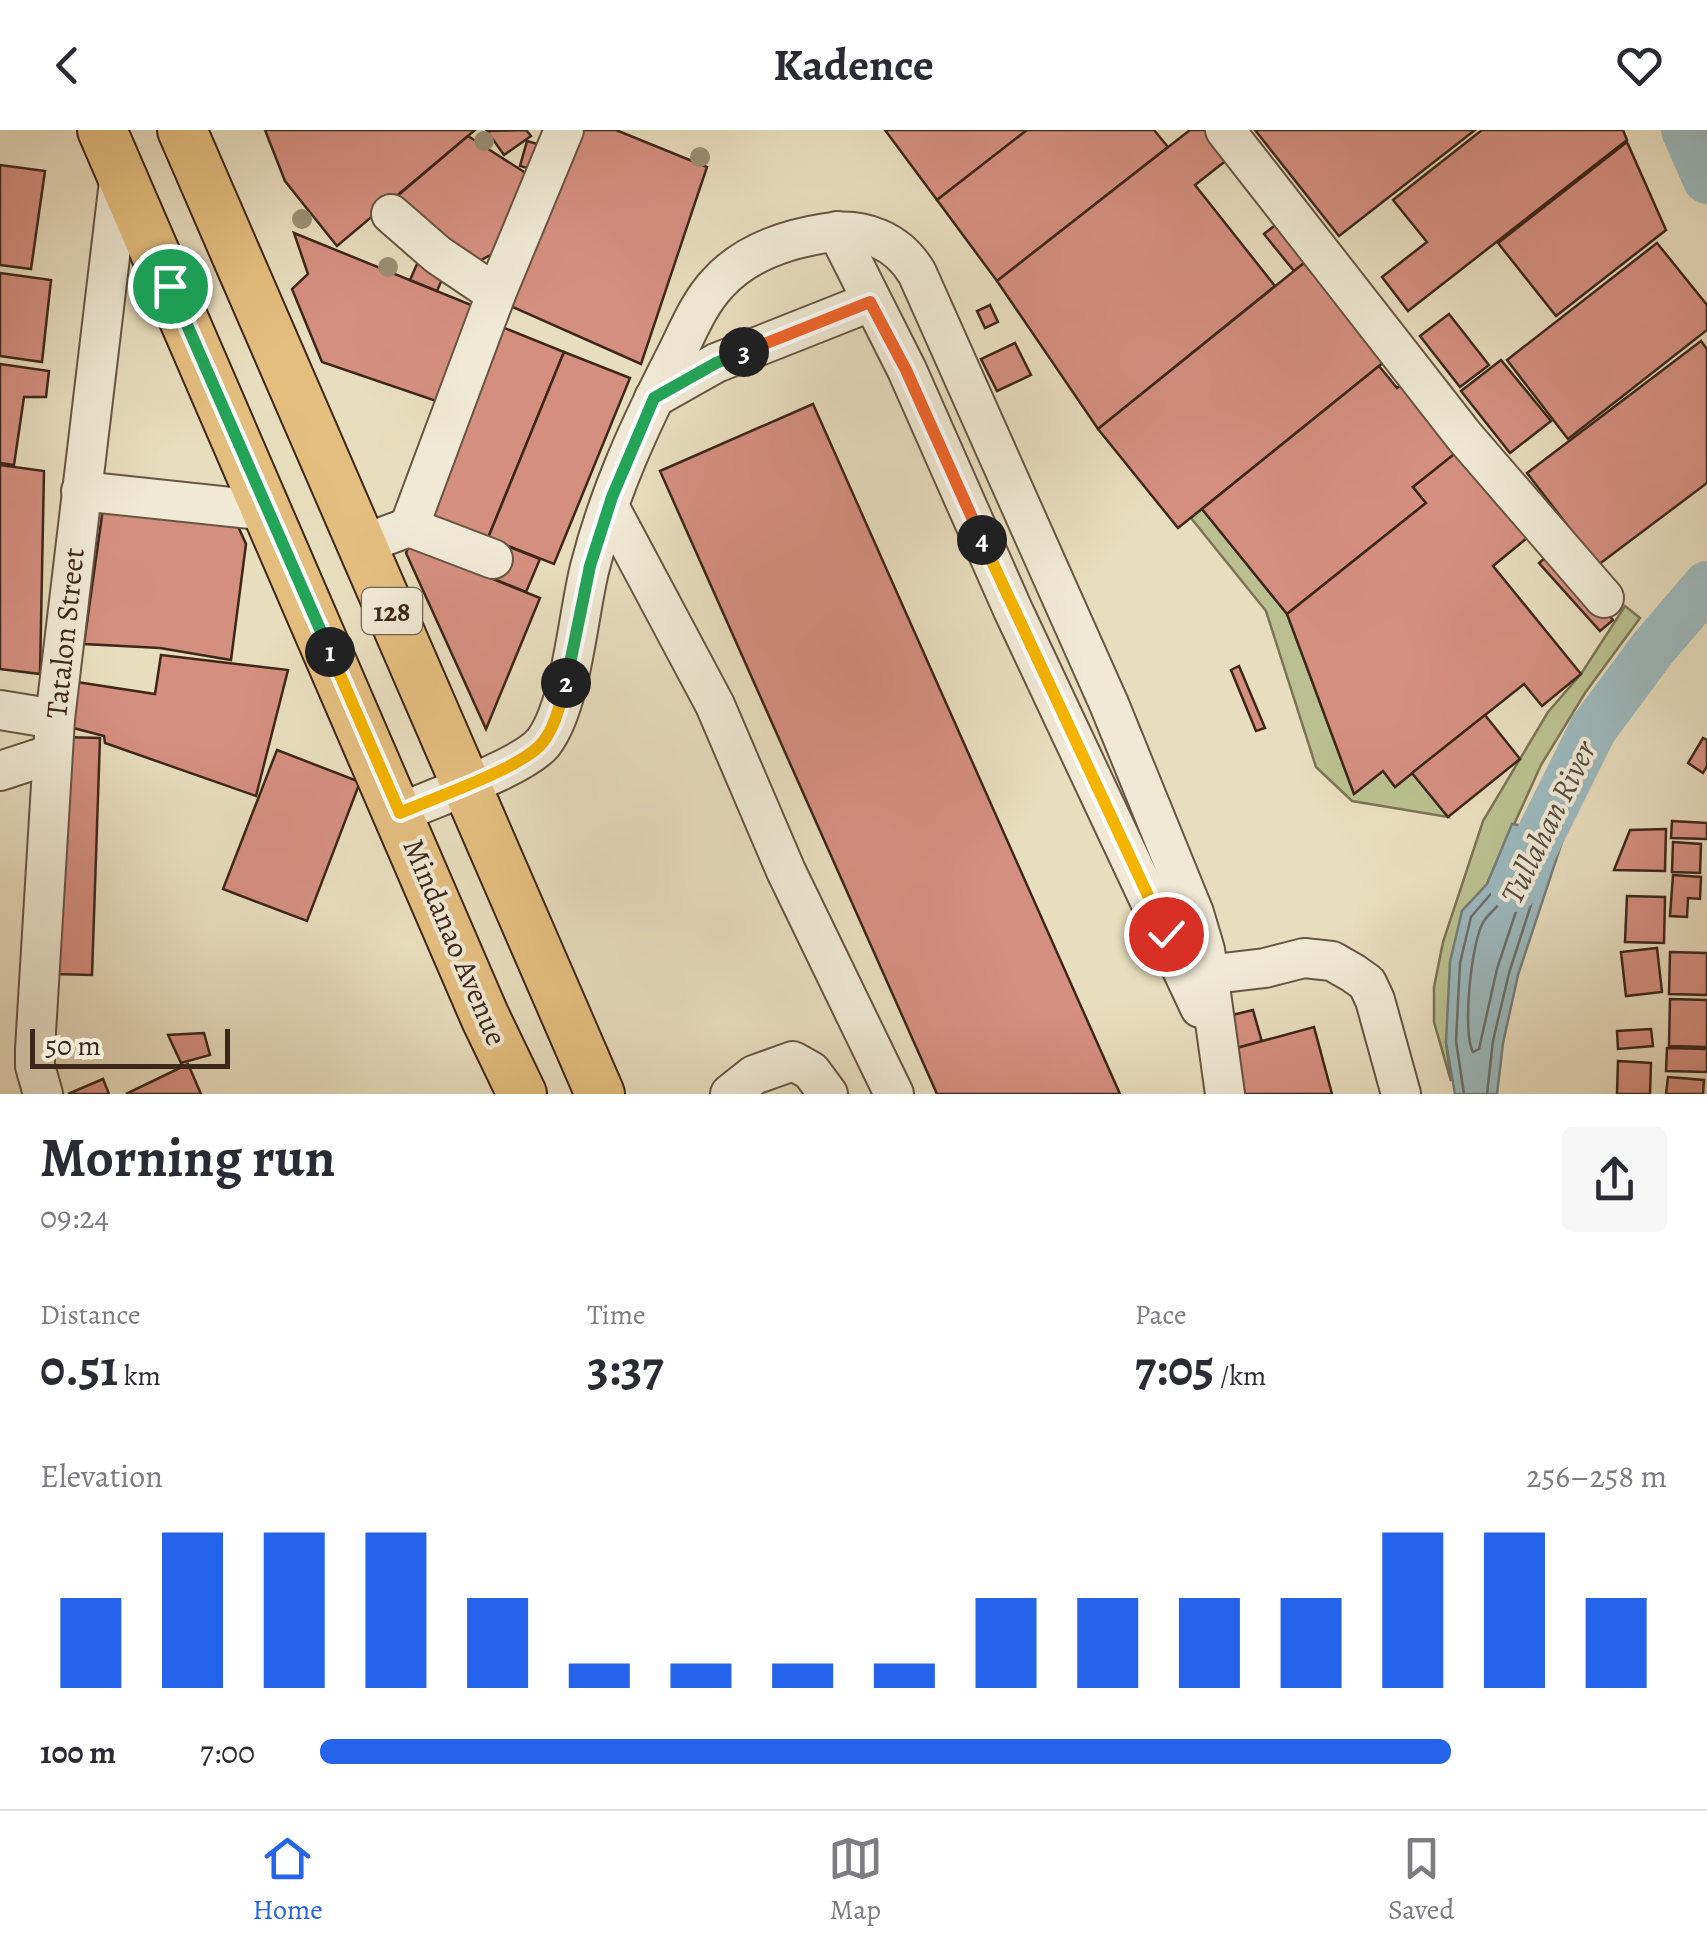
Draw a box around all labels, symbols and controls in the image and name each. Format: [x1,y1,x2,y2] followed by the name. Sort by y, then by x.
[773,34,934,96] text: Kadence
[40,38,95,93] icon: back
[1612,38,1667,93] icon: heart
[128,244,213,329] pin
[143,259,198,314] icon: arrive
[719,327,769,377] pin: 3
[738,333,750,371] text: 3
[957,515,1007,565] pin: 4
[975,521,989,559] text: 4
[36,546,94,720] street label: Tatalon Street
[362,588,422,634] road number: 128
[305,627,355,677] pin: 1
[325,633,335,671] text: 1
[541,658,591,708] pin: 2
[559,664,573,702] text: 2
[1490,732,1607,911] water label: Tullahan River
[393,833,517,1051] street label: Mindanao Avenue
[1124,892,1209,977] pin
[1139,907,1194,962] icon: check
[30,1024,230,1068] scale bar
[45,1027,101,1065] text: 50 m
[40,1120,335,1195] text: Morning run
[1562,1127,1667,1232] button: share
[40,1195,109,1239] text: 09:24
[40,1296,140,1334] text: Distance
[587,1296,646,1334] text: Time
[1135,1296,1187,1334] text: Pace
[40,1334,118,1402] text: 0.51
[587,1334,664,1402] text: 3:37
[1135,1334,1214,1402] text: 7:05
[118,1357,161,1395] text: km
[1214,1357,1266,1395] text: /km
[40,1454,163,1498] text: Elevation
[1526,1454,1667,1498] text: 256–258 m
[40,1730,116,1774] text: 100 m
[200,1730,255,1774] text: 7:00
[253,1831,323,1929] tab: Home
[828,1831,883,1929] tab: Map
[1388,1831,1454,1929] tab: Saved

